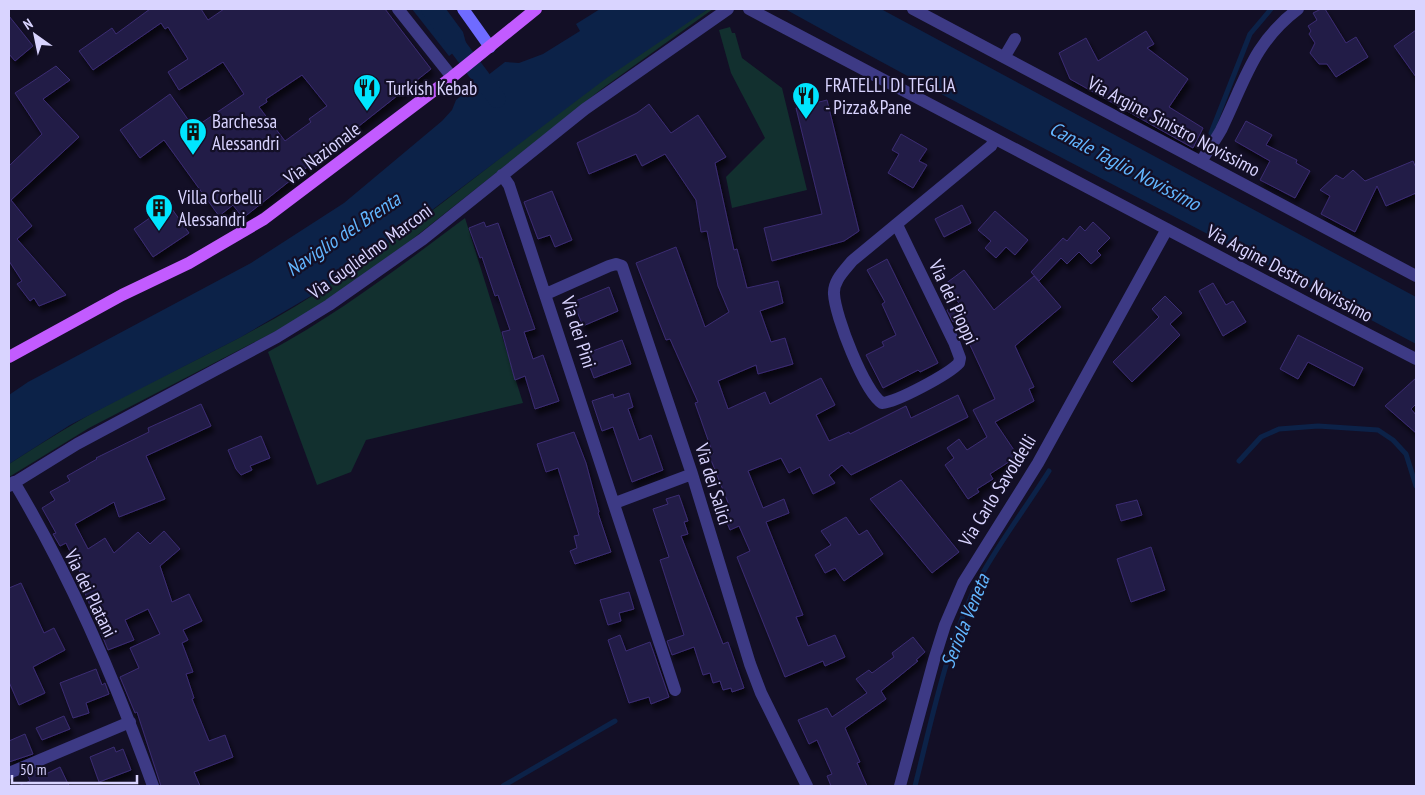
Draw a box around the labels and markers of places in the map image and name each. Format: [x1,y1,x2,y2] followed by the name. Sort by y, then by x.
[352,73,382,112] restaurant icon: Turkish Kebab
[825,73,956,119] place label: FRATELLI DI TEGLIA - Pizza&Pane
[386,76,477,100] place label: Turkish Kebab
[791,81,821,120] restaurant icon: FRATELLI DI TEGLIA - Pizza&Pane
[212,109,280,155] place label: Barchessa Alessandri
[178,117,208,156] building icon: Barchessa Alessandri
[177,185,262,231] place label: Villa Corbelli Alessandri
[144,193,174,232] building icon: Villa Corbelli Alessandri

